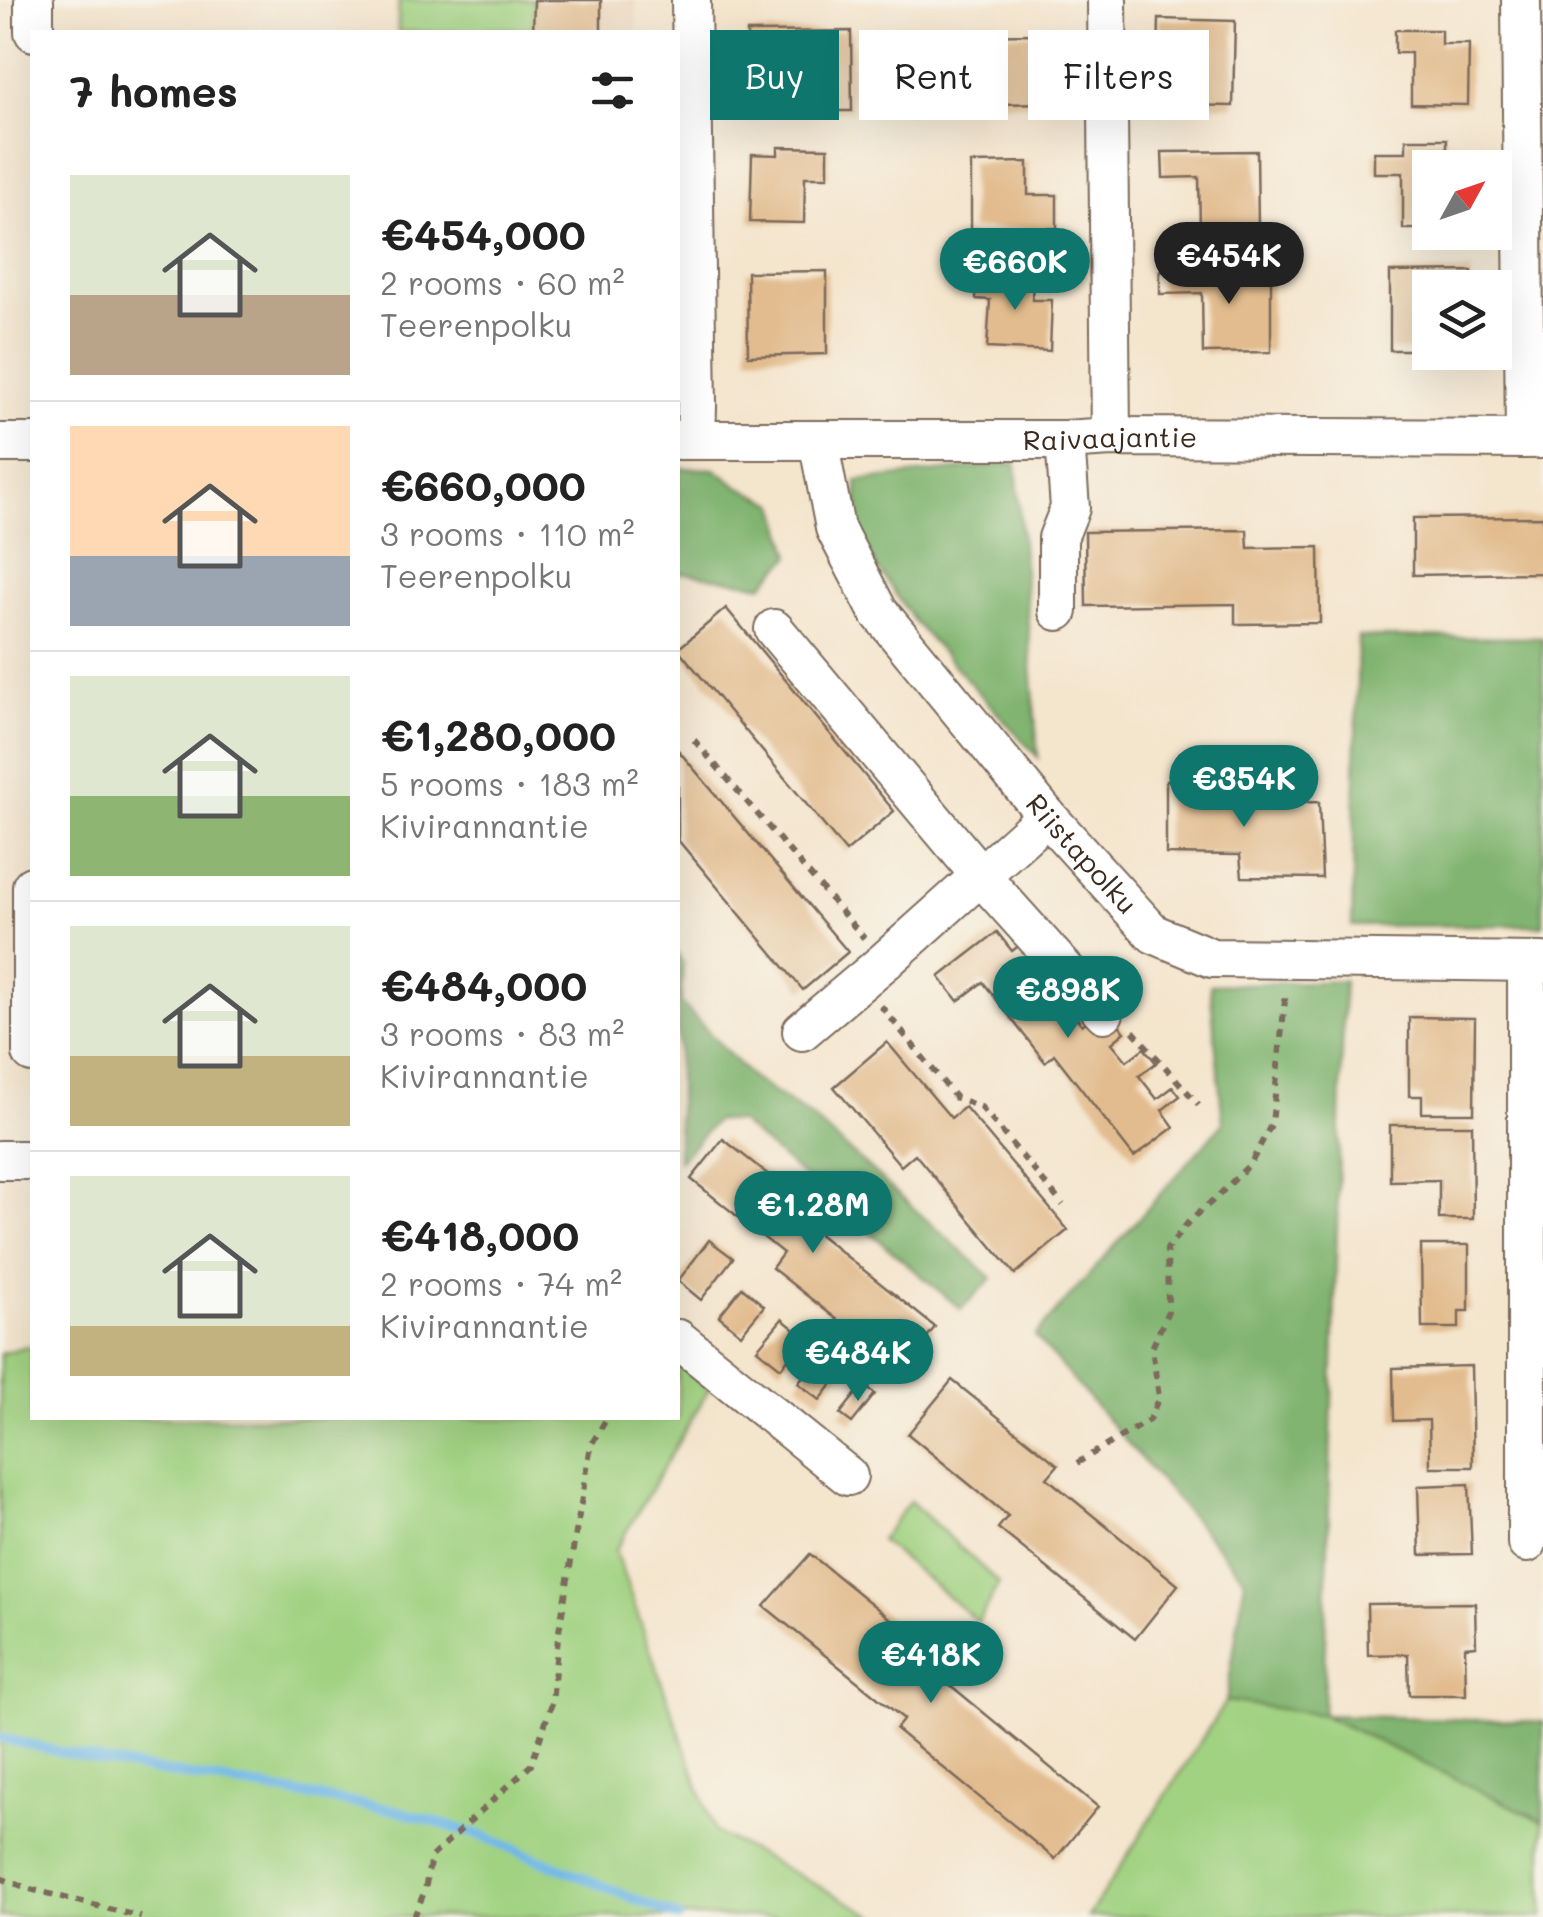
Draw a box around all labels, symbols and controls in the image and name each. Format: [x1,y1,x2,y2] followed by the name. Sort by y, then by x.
[710,30,839,120] chip: Buy
[859,30,1008,120] chip: Rent
[1028,30,1209,120] chip: Filters
[70,63,238,118] text: 7 homes
[585,63,640,118] icon: filters
[1412,150,1512,250] north arrow
[1412,150,1512,370] map controls
[380,206,586,261] text: €454,000
[150,215,270,335] icon: home
[1159,222,1299,307] pin: €454K
[945,228,1085,313] pin: €660K
[1176,233,1282,275] text: €454K
[962,239,1068,281] text: €660K
[380,261,624,303] text: 2 rooms · 60 m²
[1412,270,1512,370] button: layers
[380,303,572,345] text: Teerenpolku
[1023,418,1197,457] street label: Raivaajantie
[380,457,586,512] text: €660,000
[150,466,270,586] icon: home
[380,512,635,554] text: 3 rooms · 110 m²
[380,554,572,596] text: Teerenpolku
[380,707,616,762] text: €1,280,000
[150,716,270,836] icon: home
[1174,745,1314,830] pin: €354K
[1191,756,1297,798] text: €354K
[380,762,639,804] text: 5 rooms · 183 m²
[1019,786,1146,921] street label: Riistapolku
[380,804,589,846] text: Kivirannantie
[998,956,1138,1041] pin: €898K
[380,957,587,1012] text: €484,000
[150,966,270,1086] icon: home
[1015,967,1121,1009] text: €898K
[380,1012,624,1054] text: 3 rooms · 83 m²
[380,1054,589,1096] text: Kivirannantie
[732,1171,894,1256] pin: €1.28M
[756,1182,870,1224] text: €1.28M
[380,1207,579,1262] text: €418,000
[150,1216,270,1336] icon: home
[380,1262,622,1304] text: 2 rooms · 74 m²
[380,1304,589,1346] text: Kivirannantie
[788,1319,928,1404] pin: €484K
[804,1330,912,1372] text: €484K
[861,1621,1001,1706] pin: €418K
[880,1632,982,1674] text: €418K

